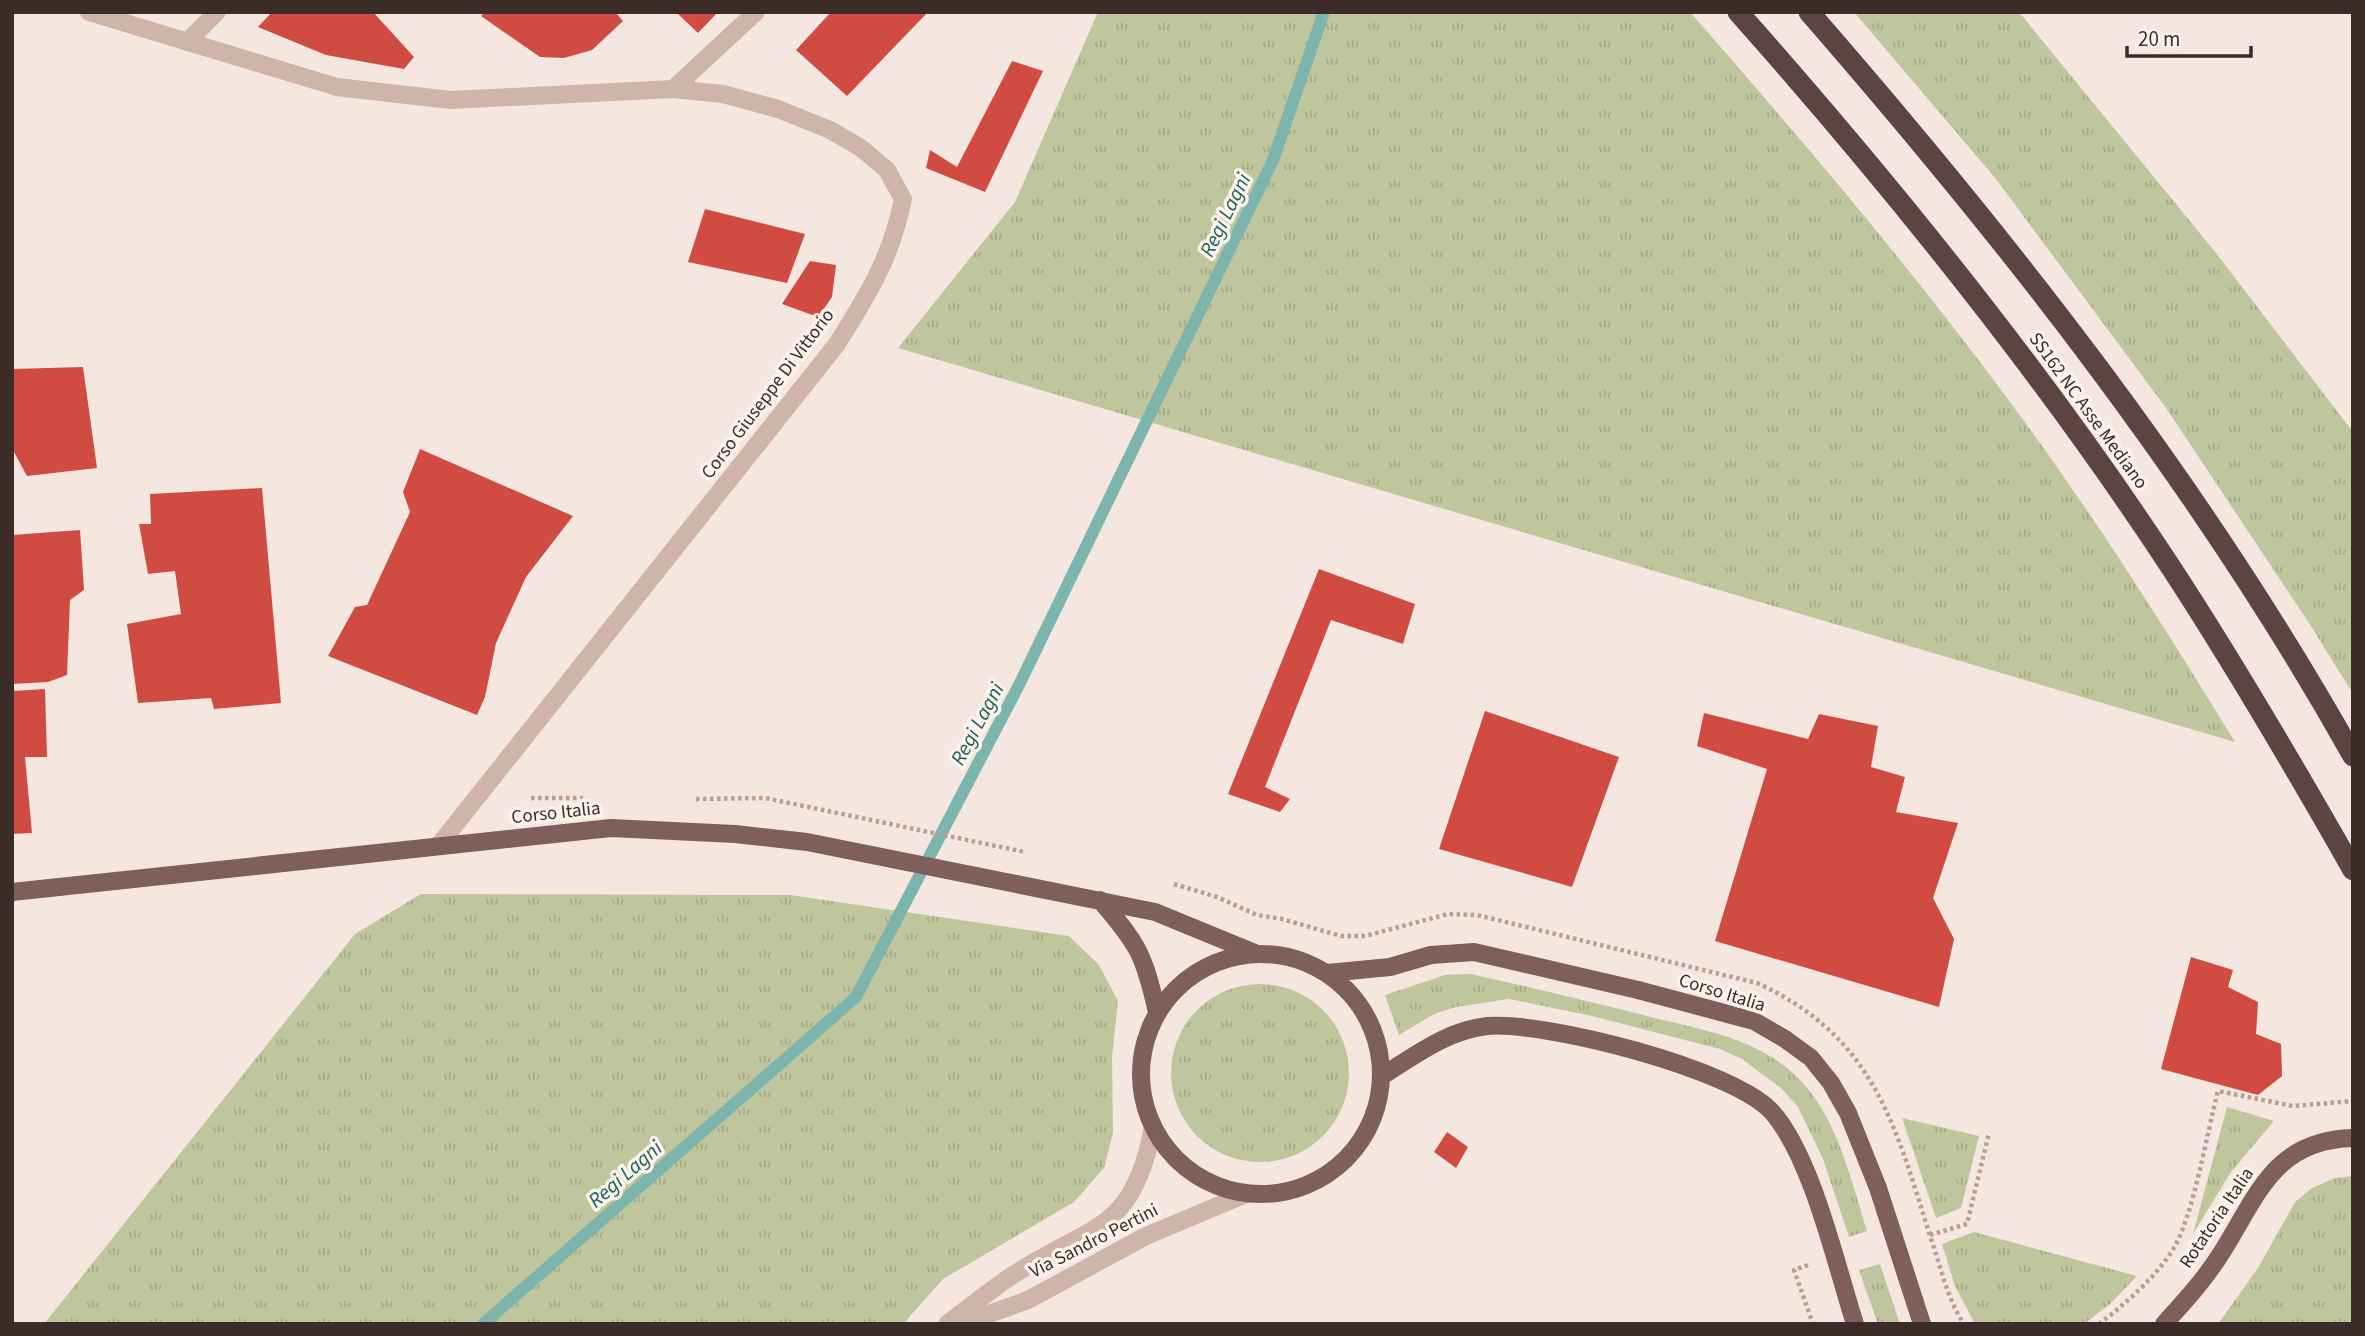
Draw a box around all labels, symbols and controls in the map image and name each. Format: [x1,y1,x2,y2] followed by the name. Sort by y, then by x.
[2127,14,2251,58] scale bar
[2138,24,2180,54] text: 20 m
[1192,167,1259,262] water label: Regi Lagni
[695,303,841,485] street label: Corso Giuseppe Di Vittorio
[2022,327,2154,495] street label: SS162 NC Asse Mediano
[943,676,1012,771] water label: Regi Lagni
[510,795,602,831] street label: Corso Italia
[1675,967,1769,1019] street label: Corso Italia
[581,1133,669,1215] water label: Regi Lagni
[2173,1162,2261,1274] street label: Rotatoria Italia
[1025,1197,1163,1285] street label: Via Sandro Pertini

